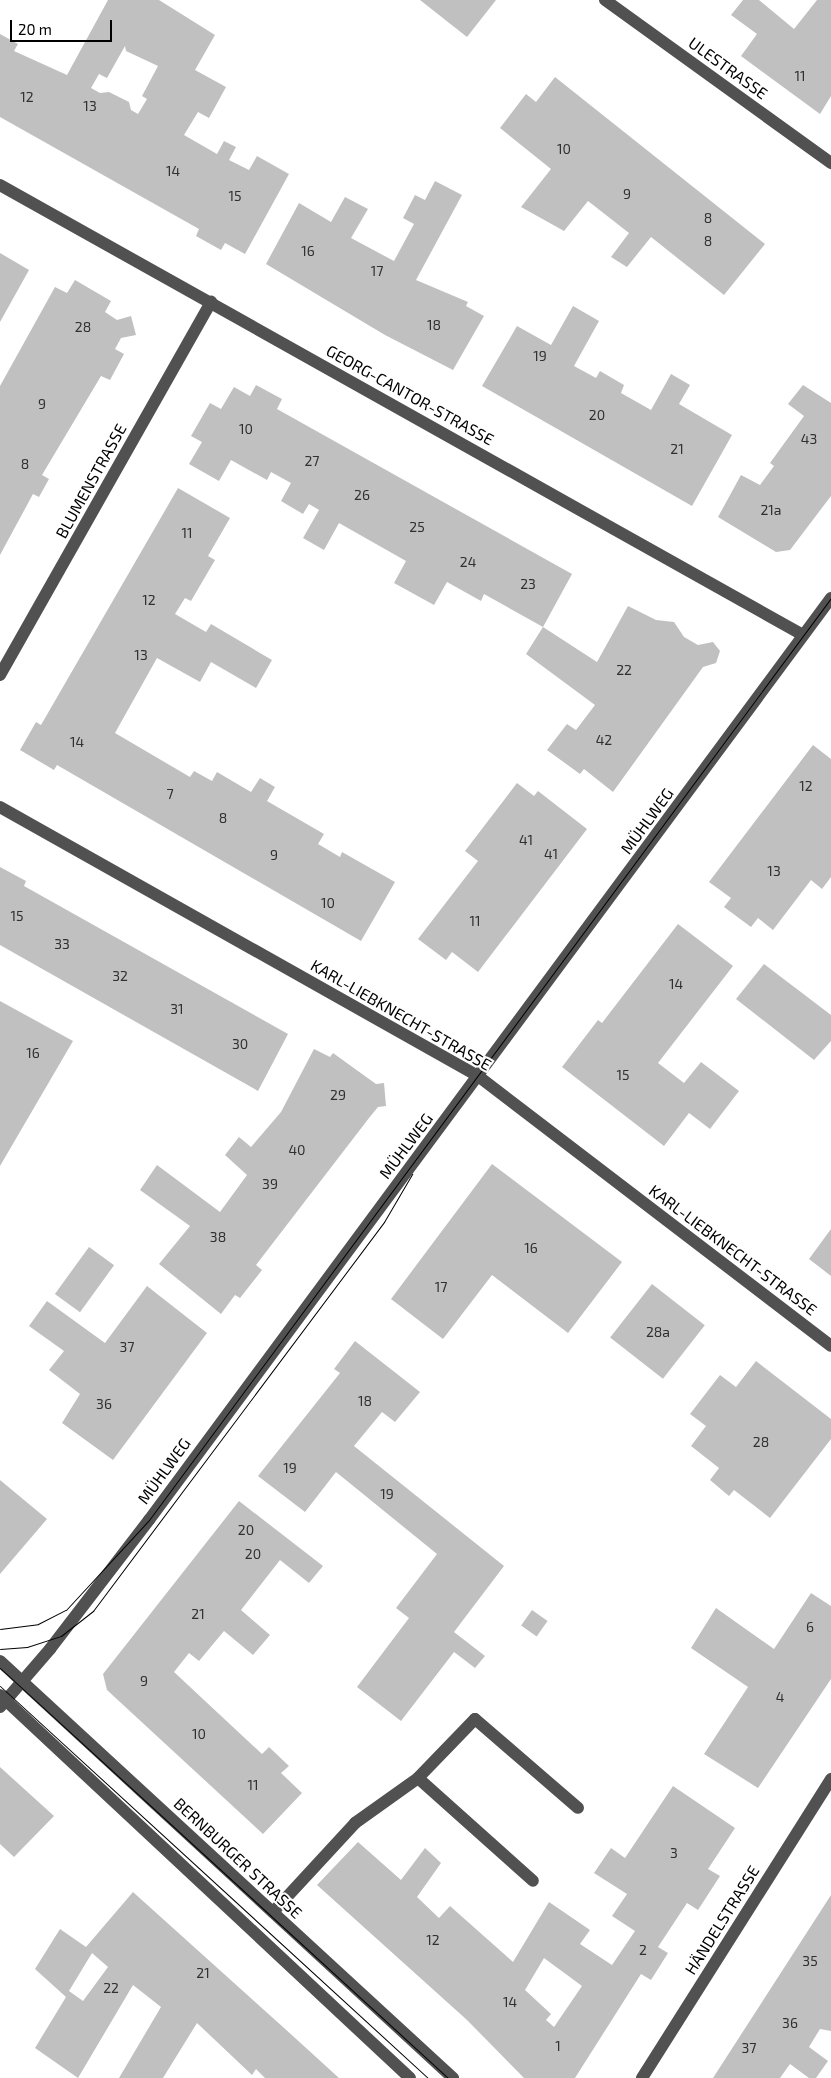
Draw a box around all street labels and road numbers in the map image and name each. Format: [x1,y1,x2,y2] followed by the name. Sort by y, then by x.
[685,33,771,103] street label: ULESTRASSE
[323,341,497,449] street label: GEORG-CANTOR-STRASSE
[52,420,130,542] street label: BLUMENSTRASSE
[617,784,677,858] street label: MÜHLWEG
[307,955,495,1075] street label: KARL-LIEBKNECHT-STRASSE
[375,1110,437,1182] street label: MÜHLWEG
[645,1181,821,1319] street label: KARL-LIEBKNECHT-STRASSE
[134,1434,194,1508] street label: MÜHLWEG
[170,1794,306,1922] street label: BERNBURGER STRASSE
[681,1862,763,1978] street label: HÄNDELSTRASSE

